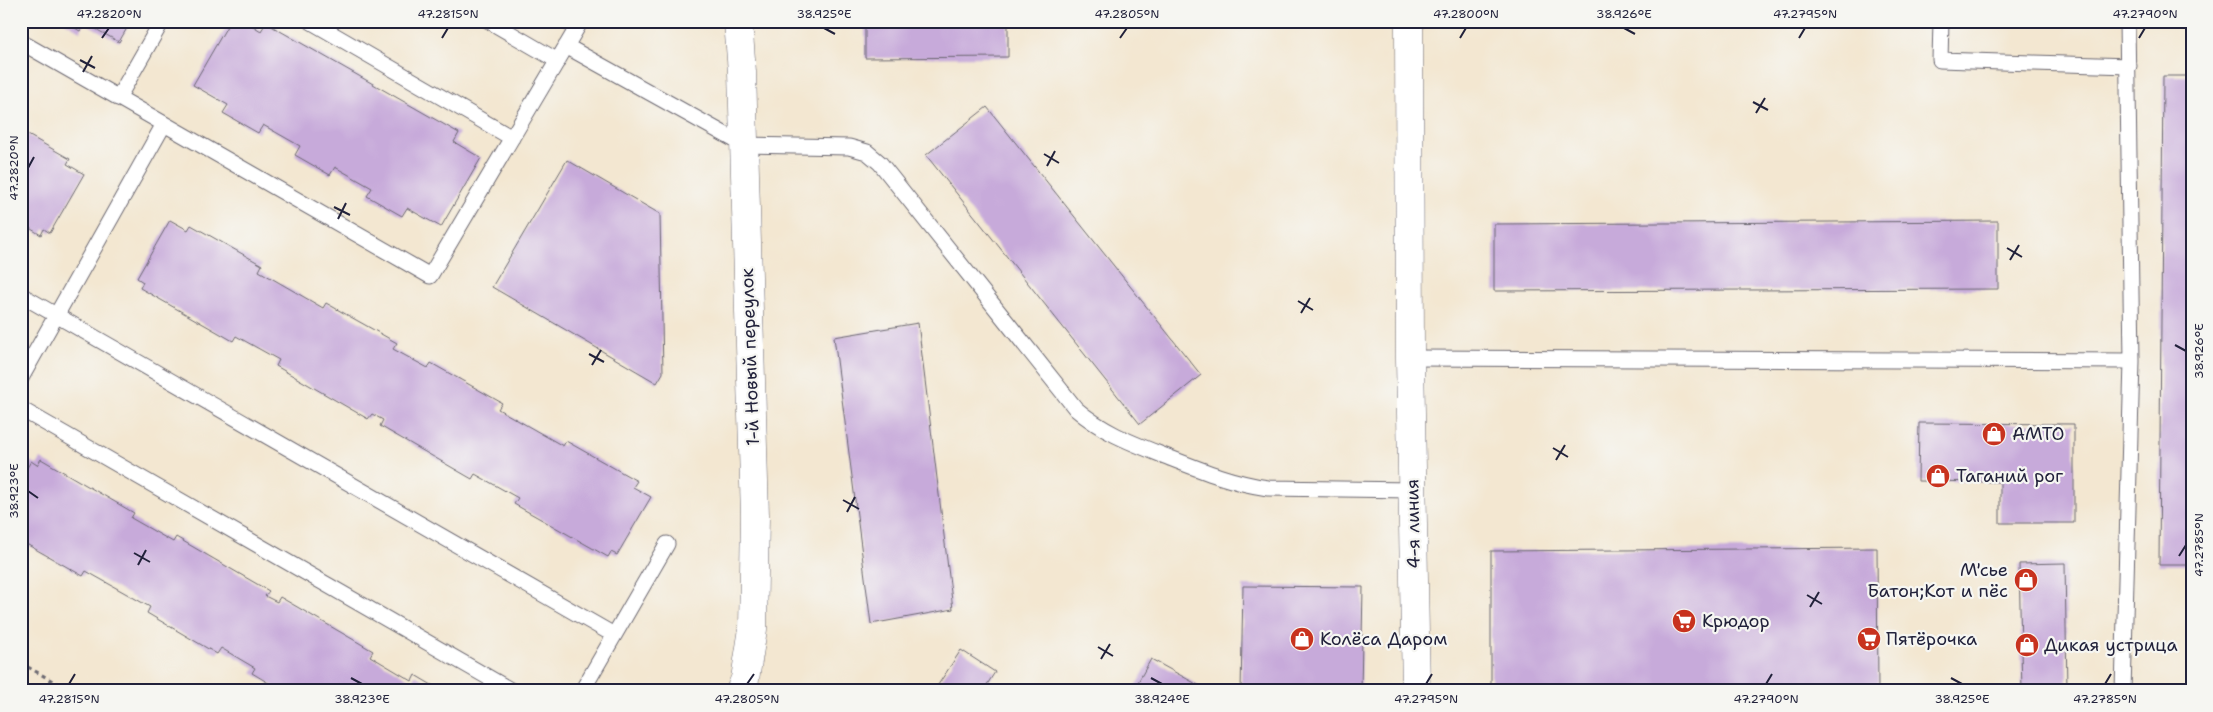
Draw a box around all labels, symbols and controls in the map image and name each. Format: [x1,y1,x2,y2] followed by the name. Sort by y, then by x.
[76,6,142,22] text: 47.2820°N
[417,6,479,22] text: 47.2815°N
[797,6,852,22] text: 38.925°E
[1095,6,1159,22] text: 47.2805°N
[1433,6,1499,22] text: 47.2800°N
[1596,6,1652,22] text: 38.926°E
[1773,6,1837,22] text: 47.2795°N
[2112,6,2178,22] text: 47.2790°N
[6,135,22,201] text: 47.2820°N
[735,267,765,446] street label: 1-й Новый переулок
[2191,323,2207,379] text: 38.926°E
[1981,421,2007,447] shop icon: АМТО
[2012,422,2064,446] place label: АМТО
[6,463,22,519] text: 38.923°E
[1925,463,1951,489] shop icon: Таганий рог
[1956,464,2063,488] place label: Таганий рог
[1400,479,1426,569] street label: 4-я линия
[2191,513,2207,577] text: 47.2785°N
[1867,558,2008,603] place label: М'сье Батон;Кот и пёс
[2013,567,2039,593] shop icon: М'сье Батон;Кот и пёс
[1671,608,1697,634] supermarket icon: Крюдор
[1702,609,1770,633] place label: Крюдор
[1289,626,1315,652] shop icon: Колёса Даром
[1856,626,1882,652] supermarket icon: Пятёрочка
[1320,627,1447,651] place label: Колёса Даром
[1886,627,1977,651] place label: Пятёрочка
[2014,632,2040,658] shop icon: Дикая устрица
[2044,633,2178,657] place label: Дикая устрица
[38,691,100,707] text: 47.2815°N
[334,691,390,707] text: 38.923°E
[715,691,779,707] text: 47.2805°N
[1134,691,1190,707] text: 38.924°E
[1394,691,1458,707] text: 47.2795°N
[1733,691,1799,707] text: 47.2790°N
[1935,691,1990,707] text: 38.925°E
[2073,691,2137,707] text: 47.2785°N

